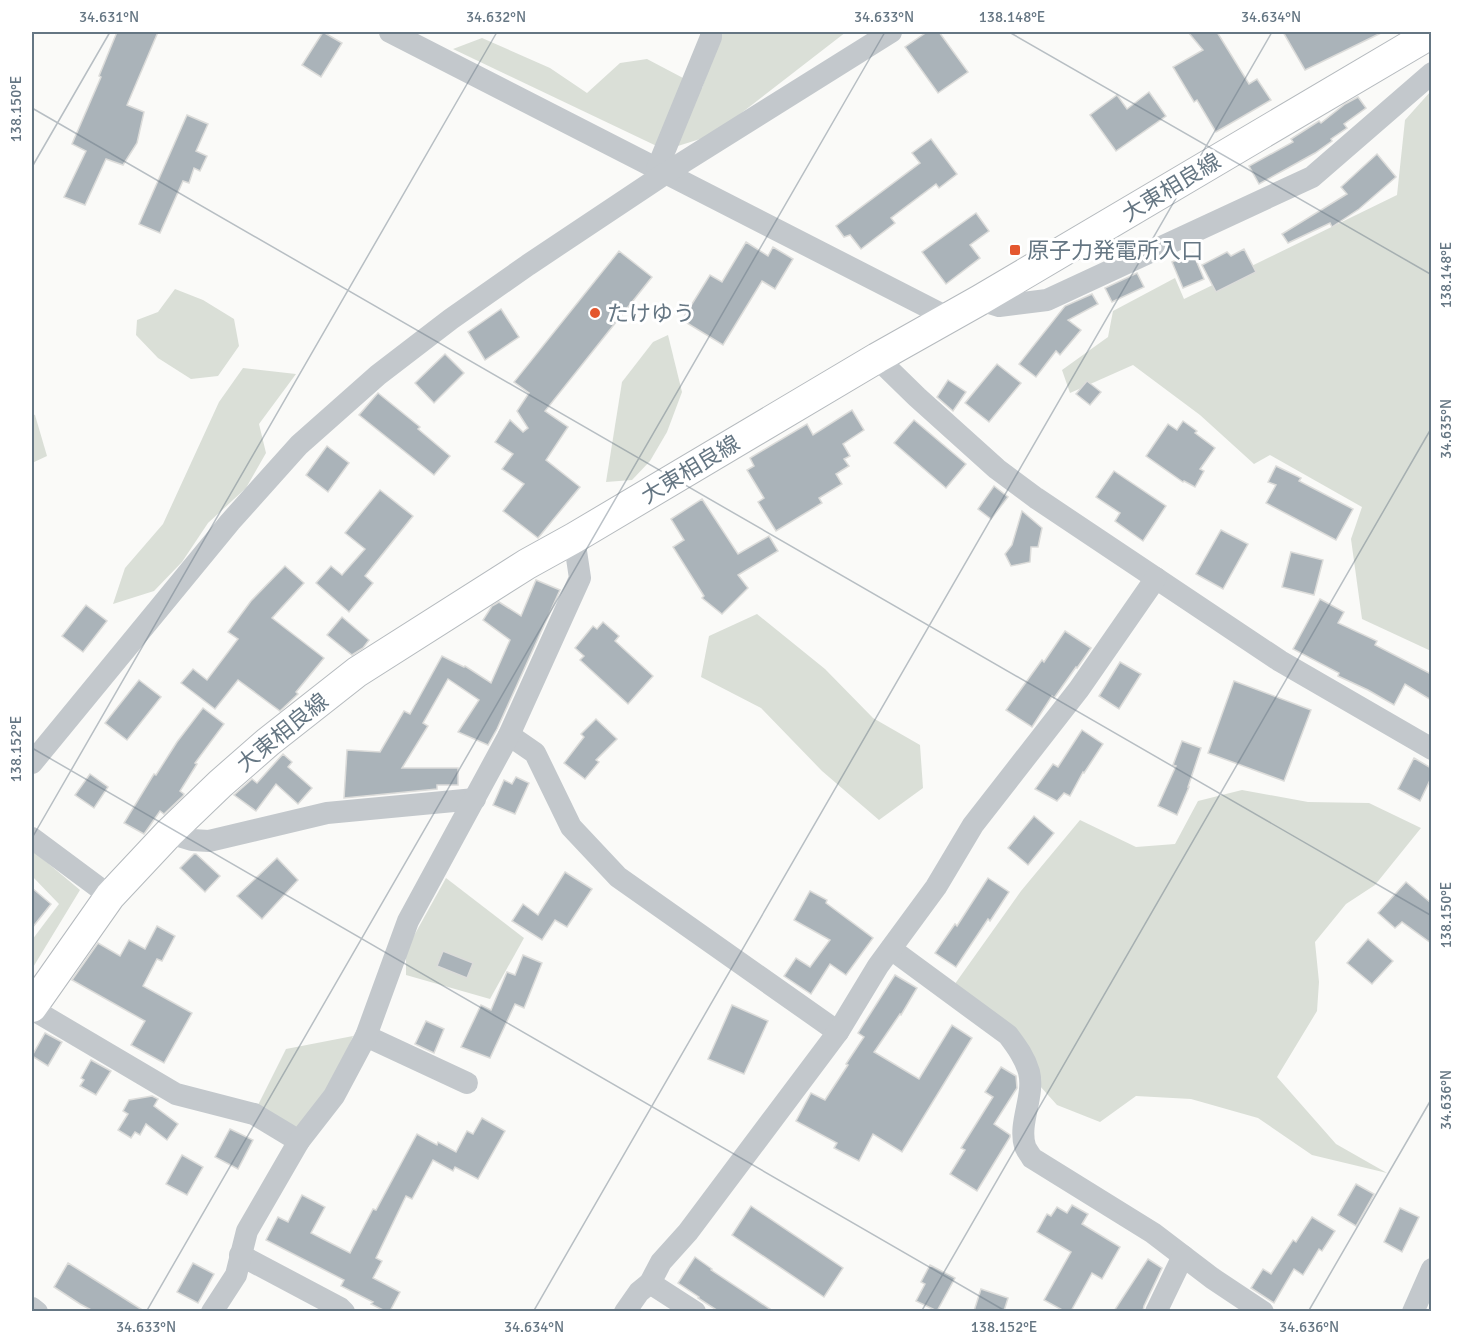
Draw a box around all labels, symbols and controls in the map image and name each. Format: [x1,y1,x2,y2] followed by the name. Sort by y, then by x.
[79,8,139,26] text: 34.631°N
[466,8,526,26] text: 34.632°N
[854,8,914,26] text: 34.633°N
[979,8,1045,26] text: 138.148°E
[1241,8,1301,26] text: 34.634°N
[7,76,25,142] text: 138.150°E
[1117,148,1225,227] street label: 大東相良線
[1027,237,1203,264] place label: 原子力発電所入口
[1437,242,1455,308] text: 138.148°E
[1008,243,1022,257] marker: 原子力発電所入口
[607,300,695,327] place label: たけゆう
[588,306,602,320] marker: たけゆう
[1437,399,1455,459] text: 34.635°N
[636,430,744,509] street label: 大東相良線
[231,687,334,777] street label: 大東相良線
[7,716,25,782] text: 138.152°E
[1437,882,1455,948] text: 138.150°E
[1437,1070,1455,1130] text: 34.636°N
[116,1318,176,1336] text: 34.633°N
[504,1318,564,1336] text: 34.634°N
[971,1318,1037,1336] text: 138.152°E
[1279,1318,1339,1336] text: 34.636°N

